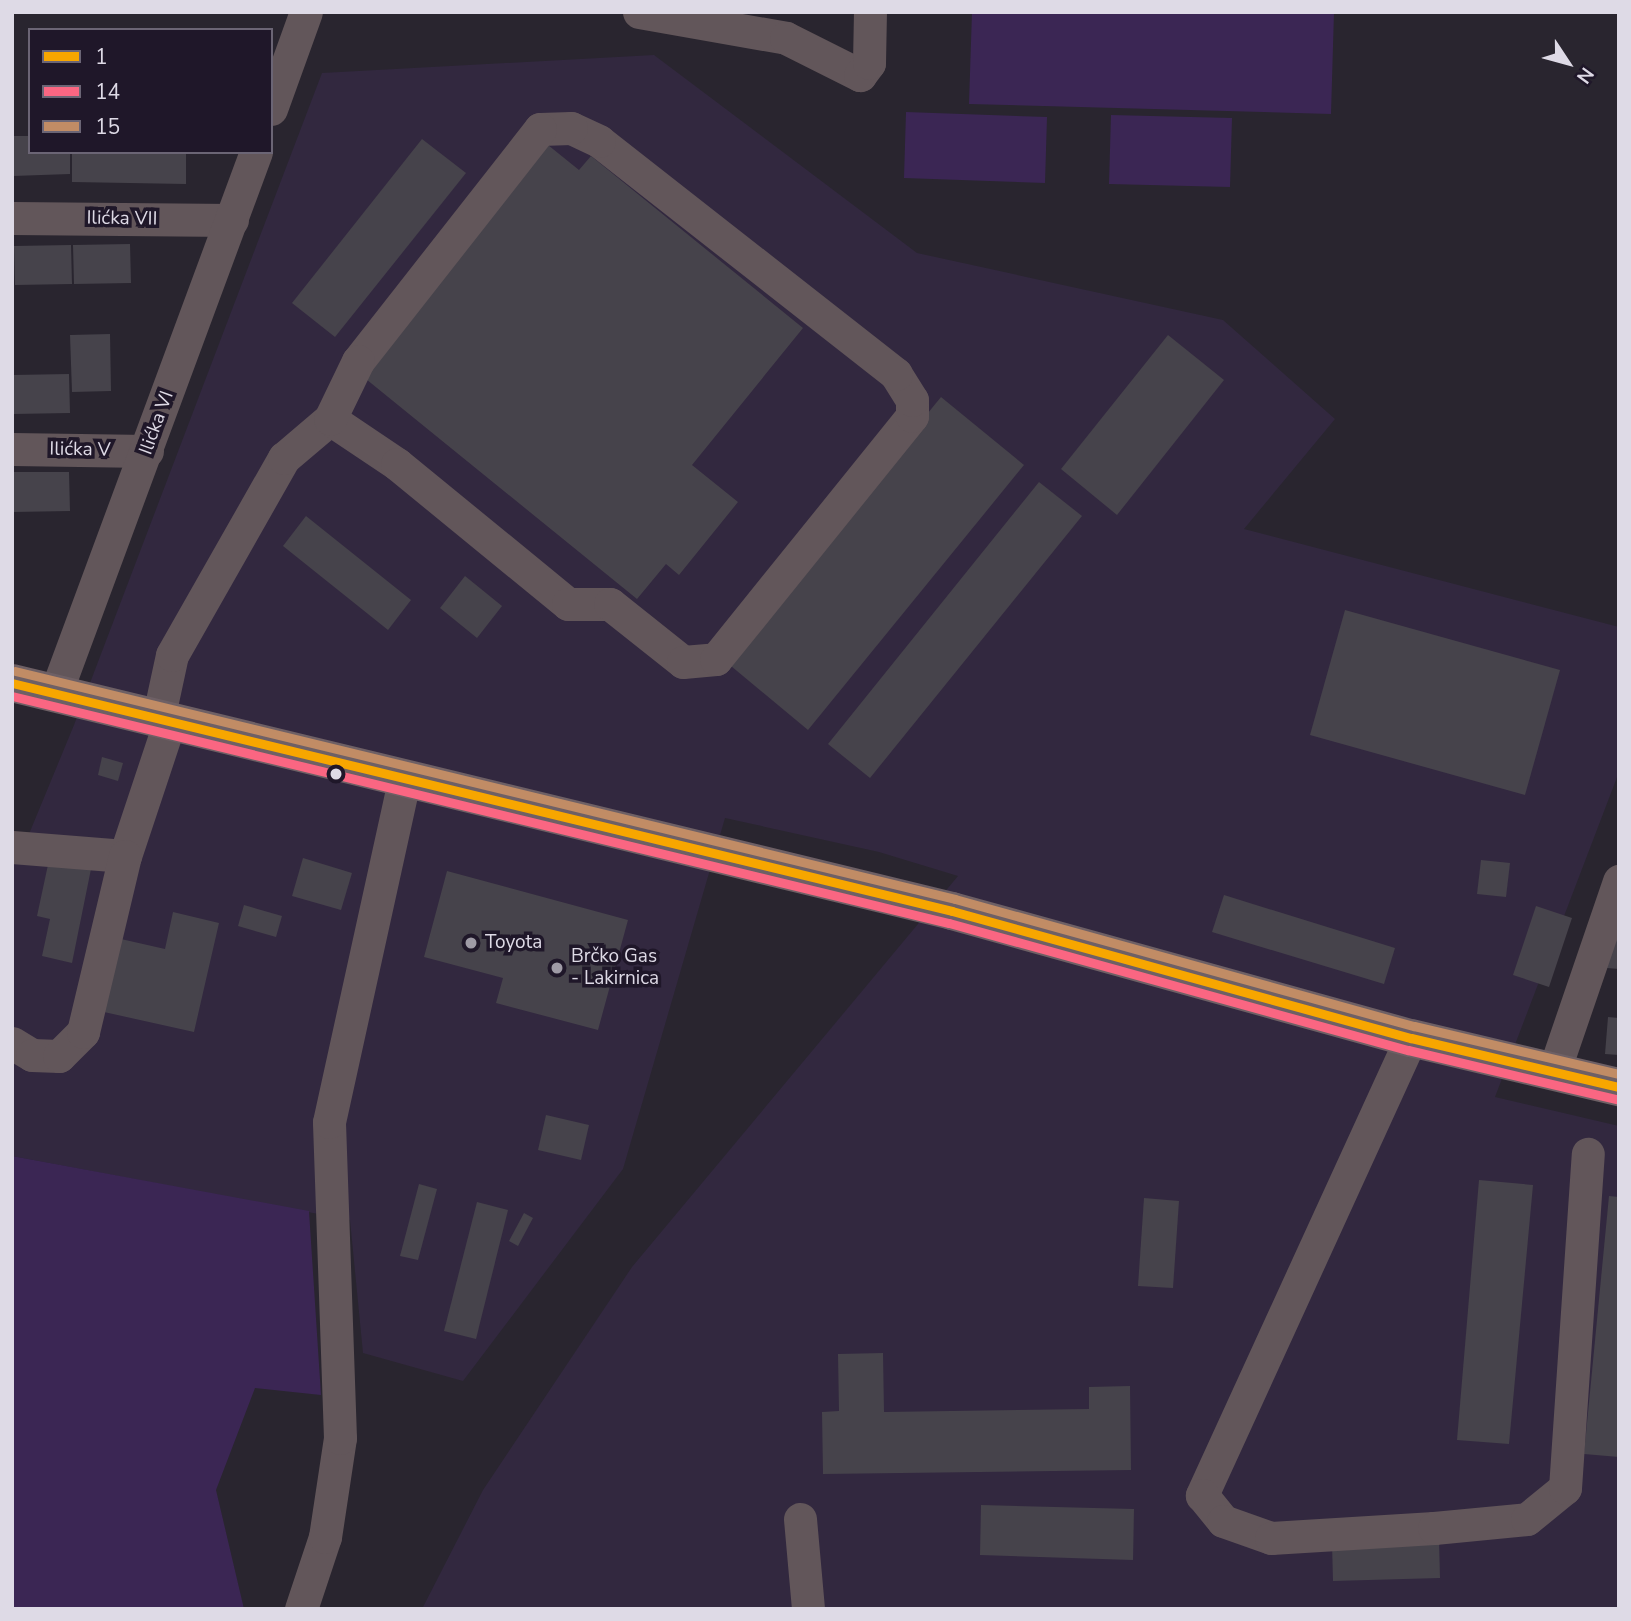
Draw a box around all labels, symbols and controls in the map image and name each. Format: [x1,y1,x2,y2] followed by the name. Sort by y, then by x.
[28,28,273,154] legend
[1533,28,1603,98] north arrow
[95,43,108,71] text: 1
[1570,62,1600,89] text: N
[95,78,120,106] text: 14
[95,113,120,141] text: 15
[86,207,158,231] street label: Ilićka VII
[135,388,179,458] street label: Ilićka VI
[49,438,111,462] street label: Ilićka V
[329,767,343,781] unlabelled marker
[485,932,542,954] place label: Toyota
[463,935,479,951] marker: Toyota
[571,946,659,990] place label: Brčko Gas - Lakirnica
[549,960,565,976] marker: Brčko Gas - Lakirnica

